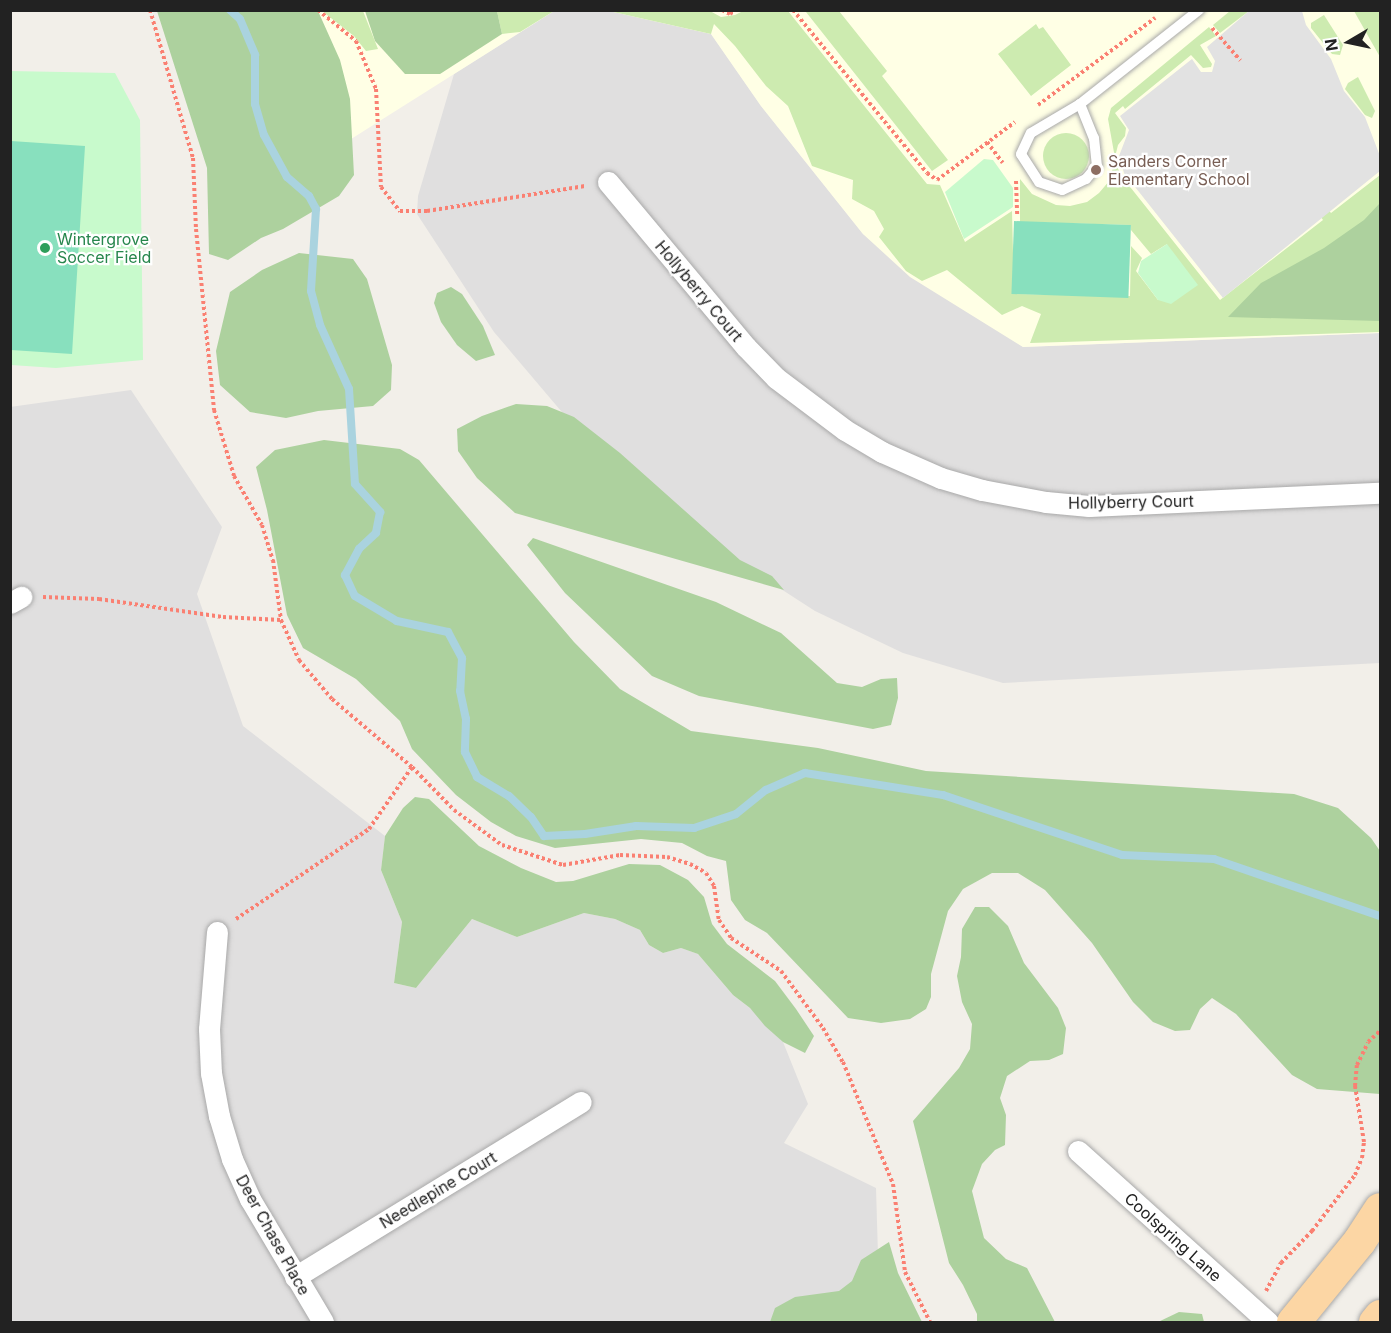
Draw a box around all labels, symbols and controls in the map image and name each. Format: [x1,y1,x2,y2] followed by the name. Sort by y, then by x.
[1319,12,1379,72] north arrow
[1320,37,1342,52] text: N
[1108,151,1250,189] place label: Sanders Corner Elementary School
[1089,163,1103,177] marker: Sanders Corner Elementary School
[57,229,151,267] place label: Wintergrove Soccer Field
[651,237,747,345] street label: Hollyberry Court
[38,241,52,255] marker: Wintergrove Soccer Field
[1068,491,1194,513] street label: Hollyberry Court
[376,1148,500,1232] street label: Needlepine Court
[232,1171,314,1299] street label: Deer Chase Place
[1121,1188,1225,1286] street label: Coolspring Lane

